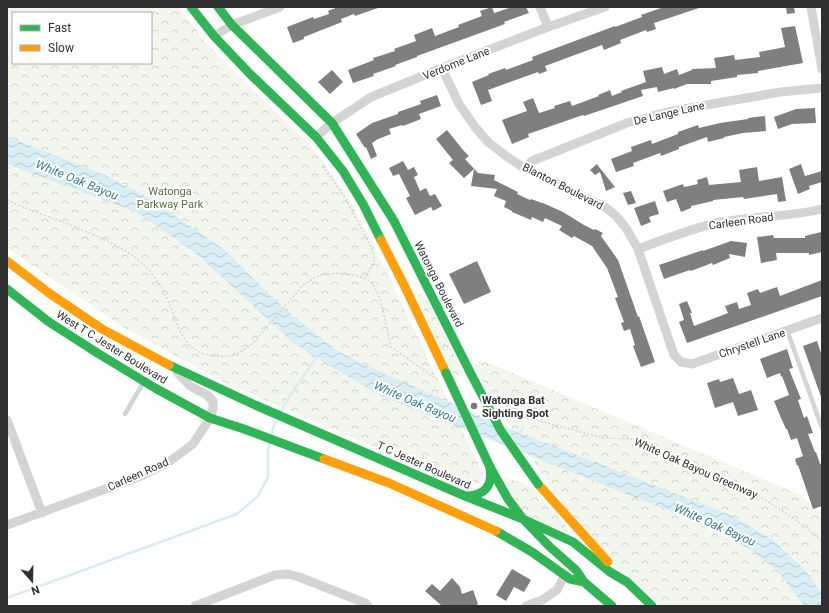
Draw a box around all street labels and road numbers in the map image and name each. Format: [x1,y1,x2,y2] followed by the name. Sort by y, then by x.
[421,44,492,83] street label: Verdome Lane
[632,99,706,128] street label: De Lange Lane
[520,160,605,212] street label: Blanton Boulevard
[708,211,774,232] street label: Carleen Road
[411,239,466,329] street label: Watonga Boulevard
[54,308,170,387] street label: West T C Jester Boulevard
[717,326,787,361] street label: Chrystell Lane
[632,435,760,502] street label: White Oak Bayou Greenway
[375,439,473,492] street label: T C Jester Boulevard
[106,455,171,494] street label: Carleen Road

